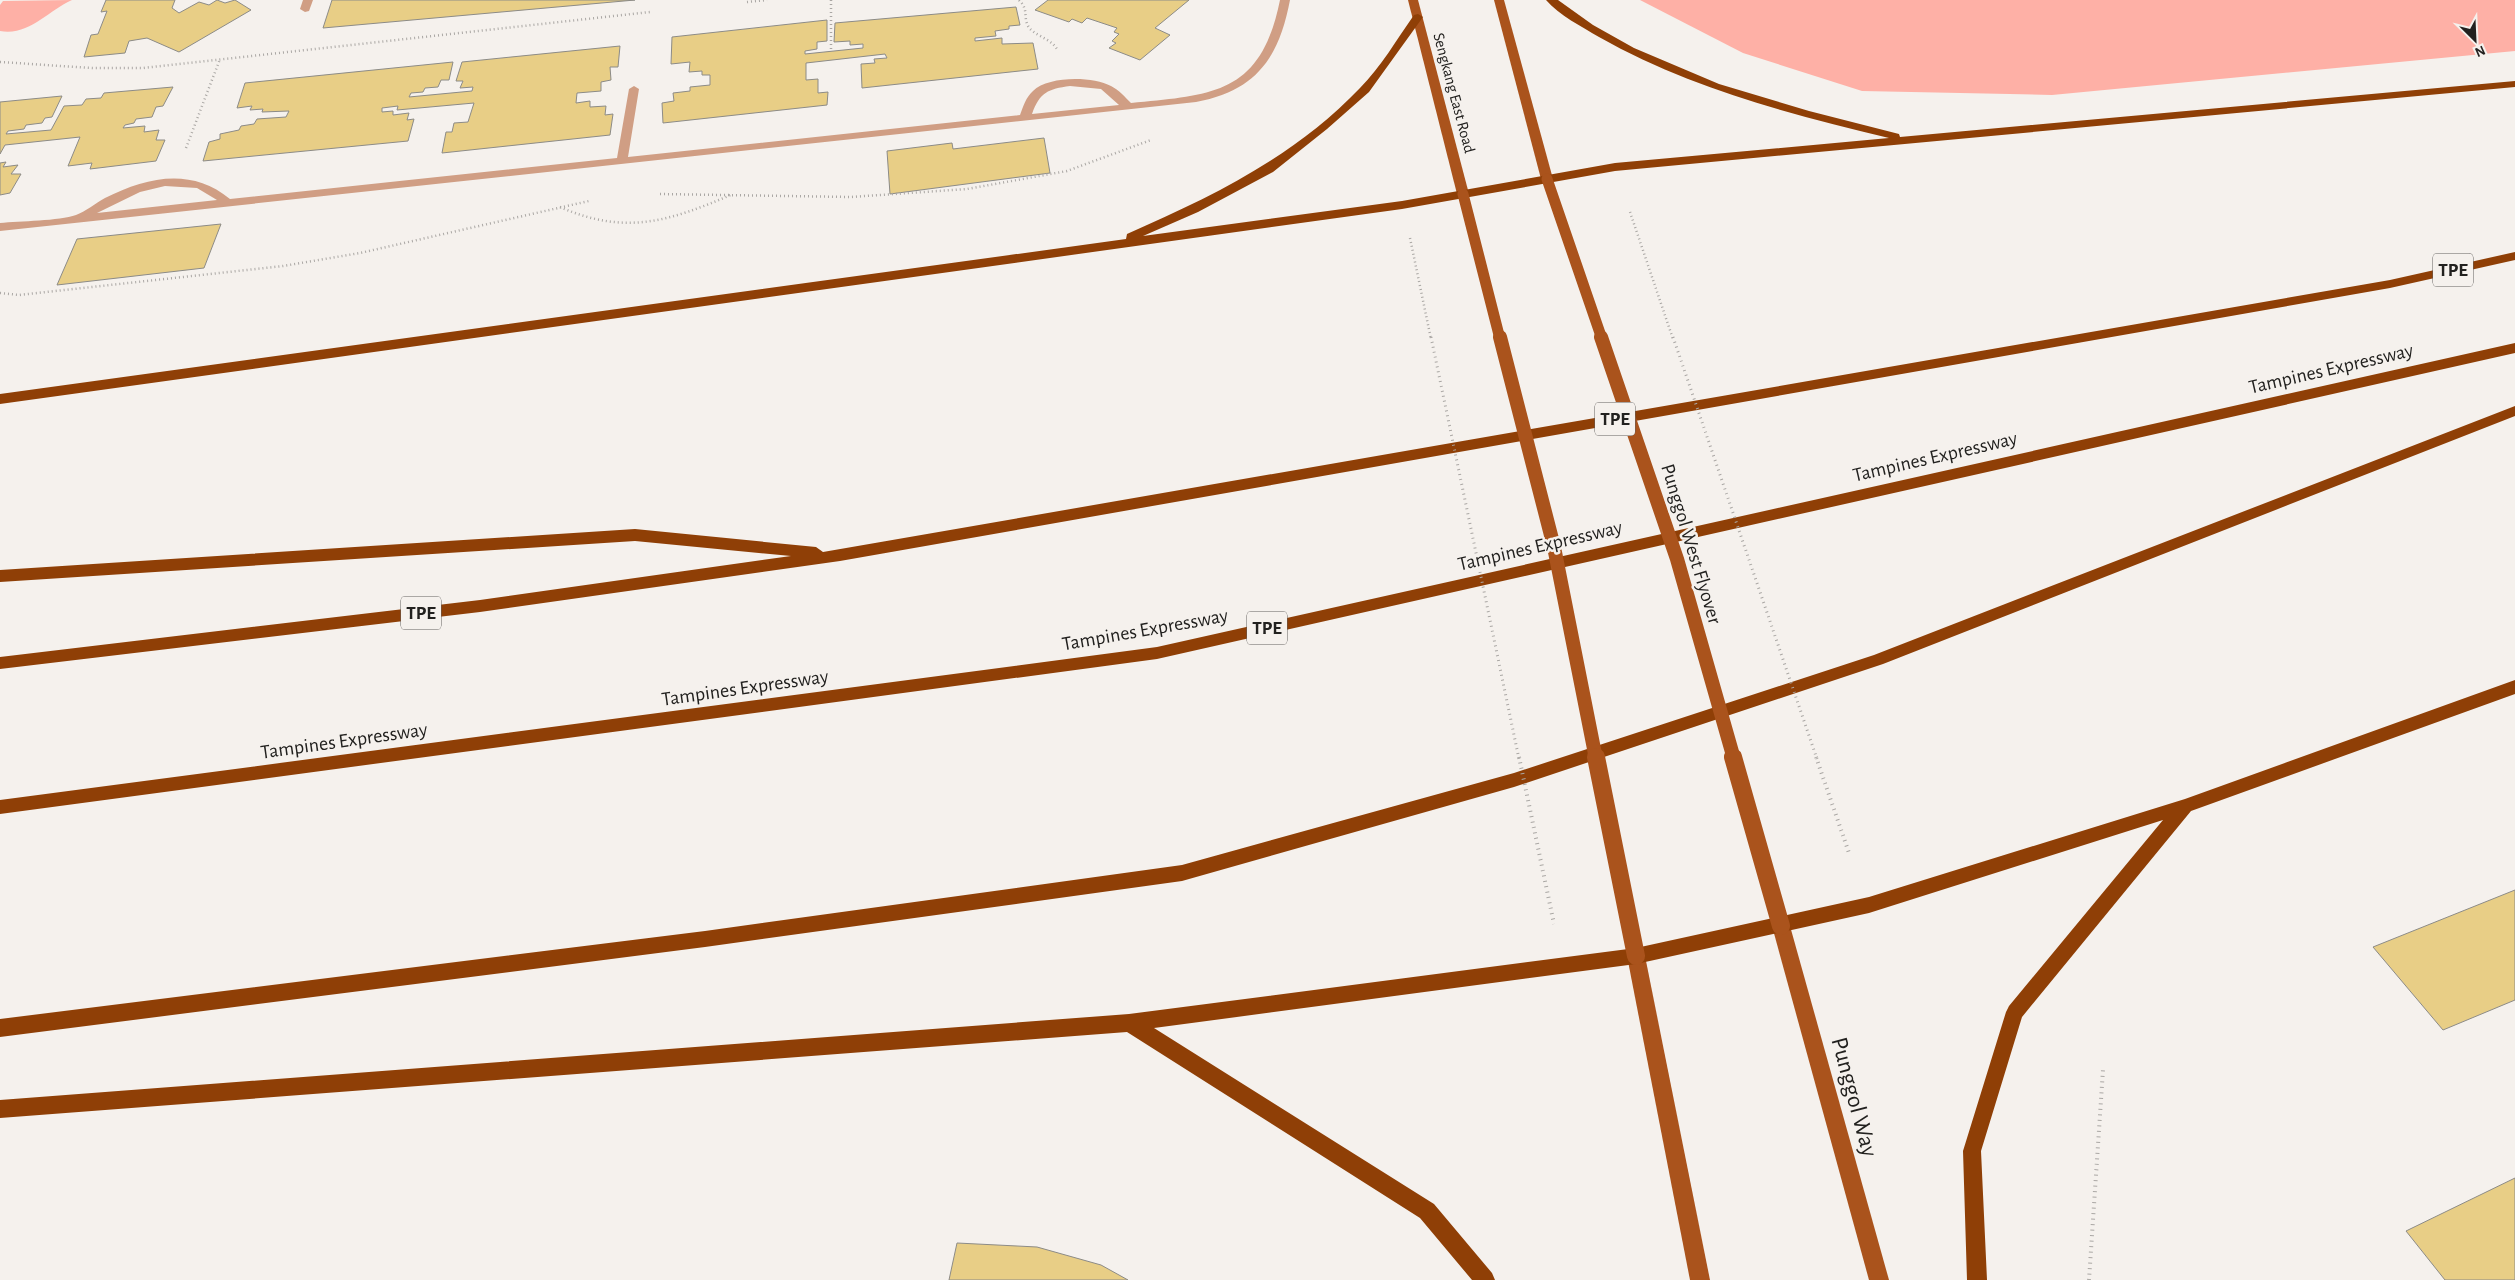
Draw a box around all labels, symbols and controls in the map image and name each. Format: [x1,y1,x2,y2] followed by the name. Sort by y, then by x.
[2450,15,2500,65] north arrow
[1430,31,1478,155] street label: Sengkang East Road
[2473,43,2487,59] text: N
[2433,254,2473,286] road number: TPE
[2247,340,2416,398] street label: Tampines Expressway
[1595,402,1635,436] road number: TPE
[1851,428,2020,486] street label: Tampines Expressway
[1657,461,1725,627] street label: Punggol West Flyover
[1456,517,1625,575] street label: Tampines Expressway
[401,596,441,630] road number: TPE
[1060,605,1230,654] street label: Tampines Expressway
[1247,612,1287,644] road number: TPE
[660,666,830,710] street label: Tampines Expressway
[259,719,429,763] street label: Tampines Expressway
[1827,1035,1881,1159] street label: Punggol Way

